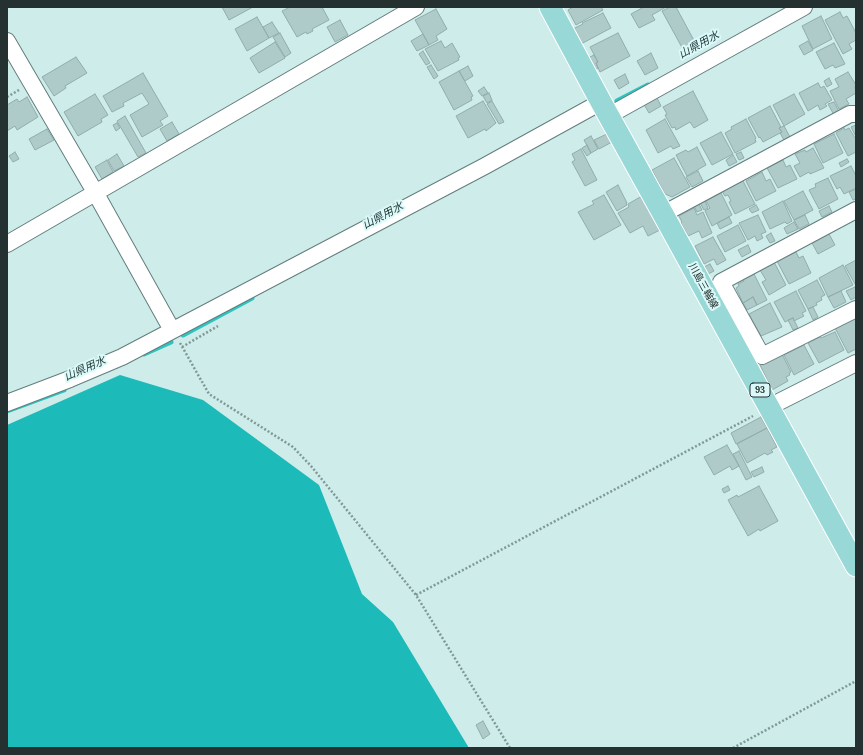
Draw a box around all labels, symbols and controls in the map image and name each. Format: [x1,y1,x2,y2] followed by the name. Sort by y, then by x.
[677,29,721,61] water label: 山県用水
[360,200,406,232] water label: 山県用水
[686,261,720,311] street label: 川島三輪線
[62,354,108,384] water label: 山県用水
[750,383,770,397] road number: 93

